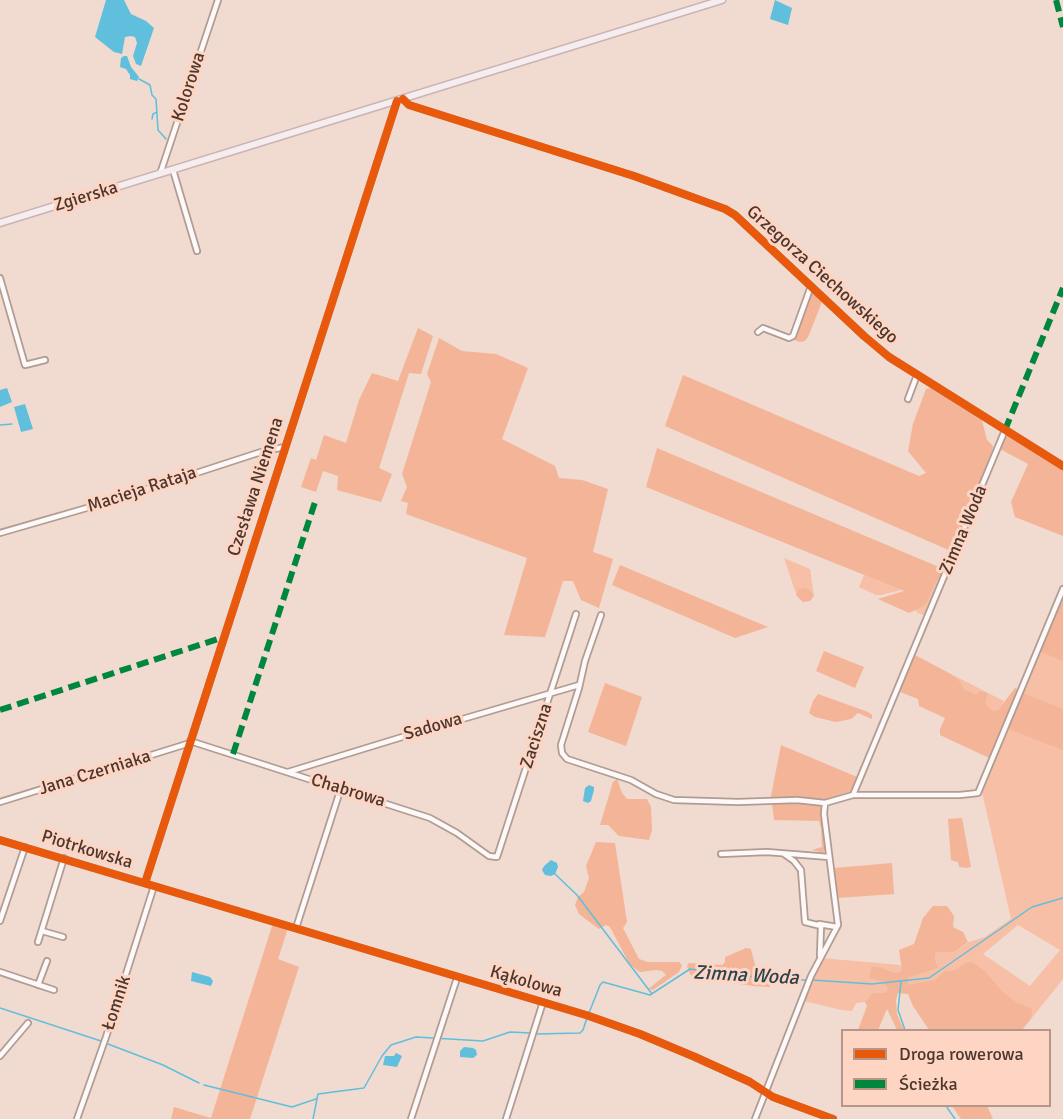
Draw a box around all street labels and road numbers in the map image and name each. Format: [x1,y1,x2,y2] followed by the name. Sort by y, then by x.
[168,50,210,124] street label: Kolorowa
[51,177,121,217] street label: Zgierska
[742,201,902,349] street label: Grzegorza Ciechowskiego
[223,415,289,559] street label: Czesława Niemena
[85,462,199,518] street label: Macieja Rataja
[936,482,992,578] street label: Zimna Woda
[516,701,558,771] street label: Zaciszna
[401,708,465,746] street label: Sadowa
[36,746,154,800] street label: Jana Czerniaka
[308,769,388,813] street label: Chabrowa
[39,826,135,874] street label: Piotrkowska
[487,961,565,1003] street label: Kąkolowa
[98,973,136,1033] street label: Łomnik

